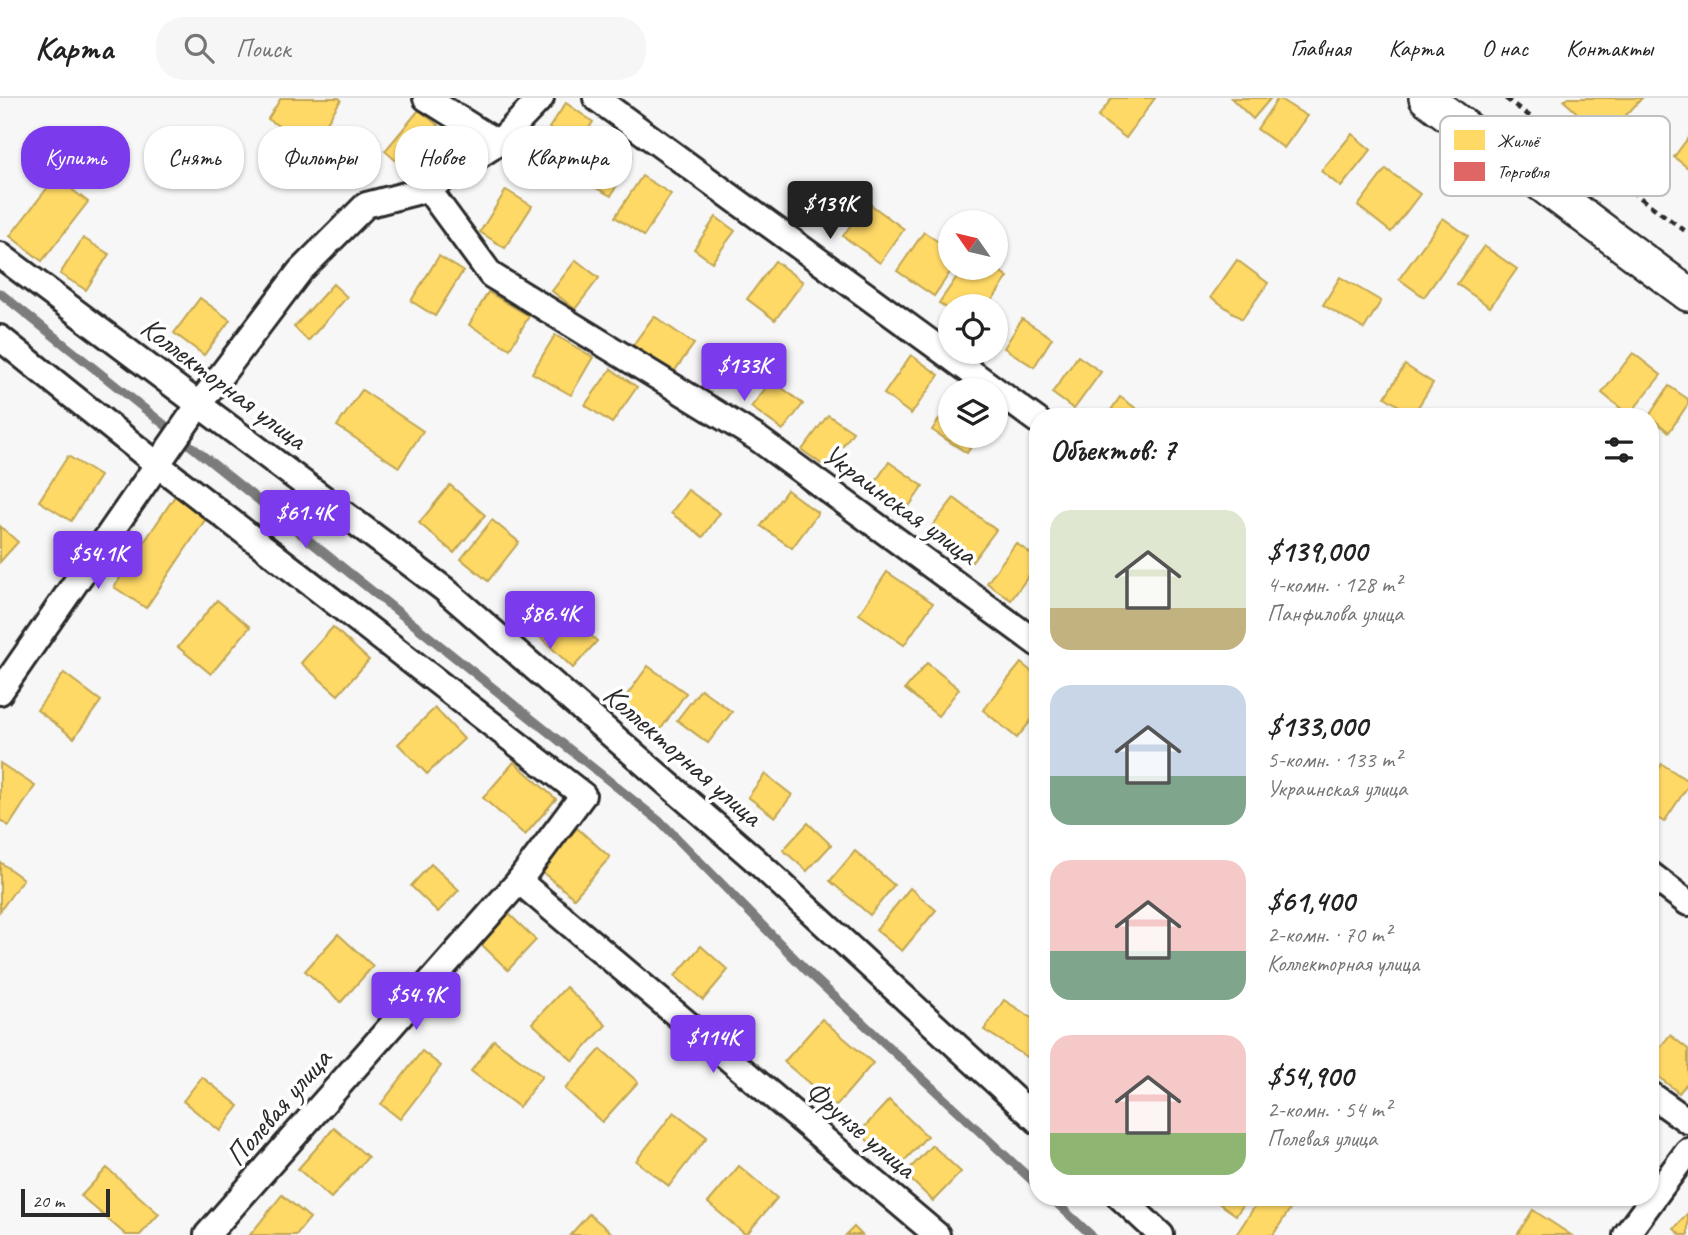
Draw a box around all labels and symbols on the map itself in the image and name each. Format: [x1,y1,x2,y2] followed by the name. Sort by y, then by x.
[1440,116,1670,196] legend
[1497,129,1541,153] text: Жильё
[1497,160,1550,184] text: Торговля
[781,181,879,241] pin: $139K
[938,210,1008,280] north arrow
[133,308,316,459] street label: Коллекторная улица
[695,344,793,403] pin: $133K
[815,435,987,574] street label: Украинская улица
[248,490,362,550] pin: $61.4K
[41,532,155,591] pin: $54.1K
[493,592,607,651] pin: $86.4K
[596,676,772,836] street label: Коллекторная улица
[359,972,473,1032] pin: $54.9K
[664,1016,762,1075] pin: $114K
[217,1039,341,1174] street label: Полевая улица
[798,1072,926,1188] street label: Фрунзе улица
[21,1186,110,1218] scale bar

